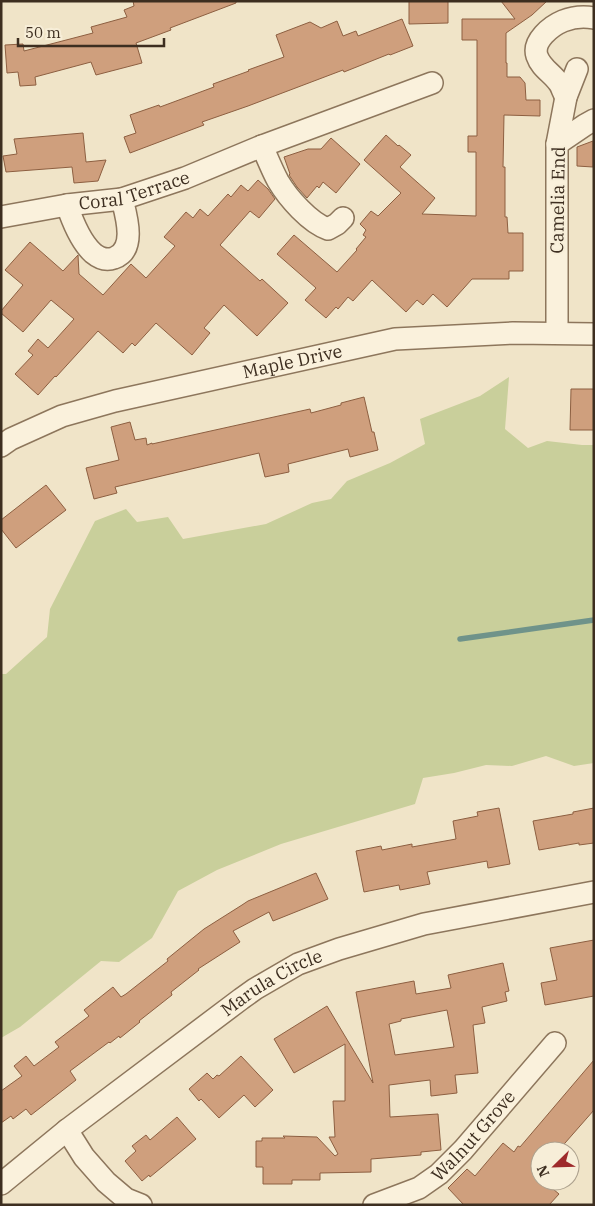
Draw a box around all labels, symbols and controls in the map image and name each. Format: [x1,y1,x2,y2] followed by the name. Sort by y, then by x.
[18,15,164,47] scale bar
[25,23,61,42] text: 50 m
[545,146,570,254] street label: Camelia End
[77,165,193,215] street label: Coral Terrace
[240,339,344,383] street label: Maple Drive
[216,944,325,1021] street label: Marula Circle
[426,1085,520,1186] street label: Walnut Grove
[530,1141,580,1191] north arrow
[533,1162,553,1180] text: N

